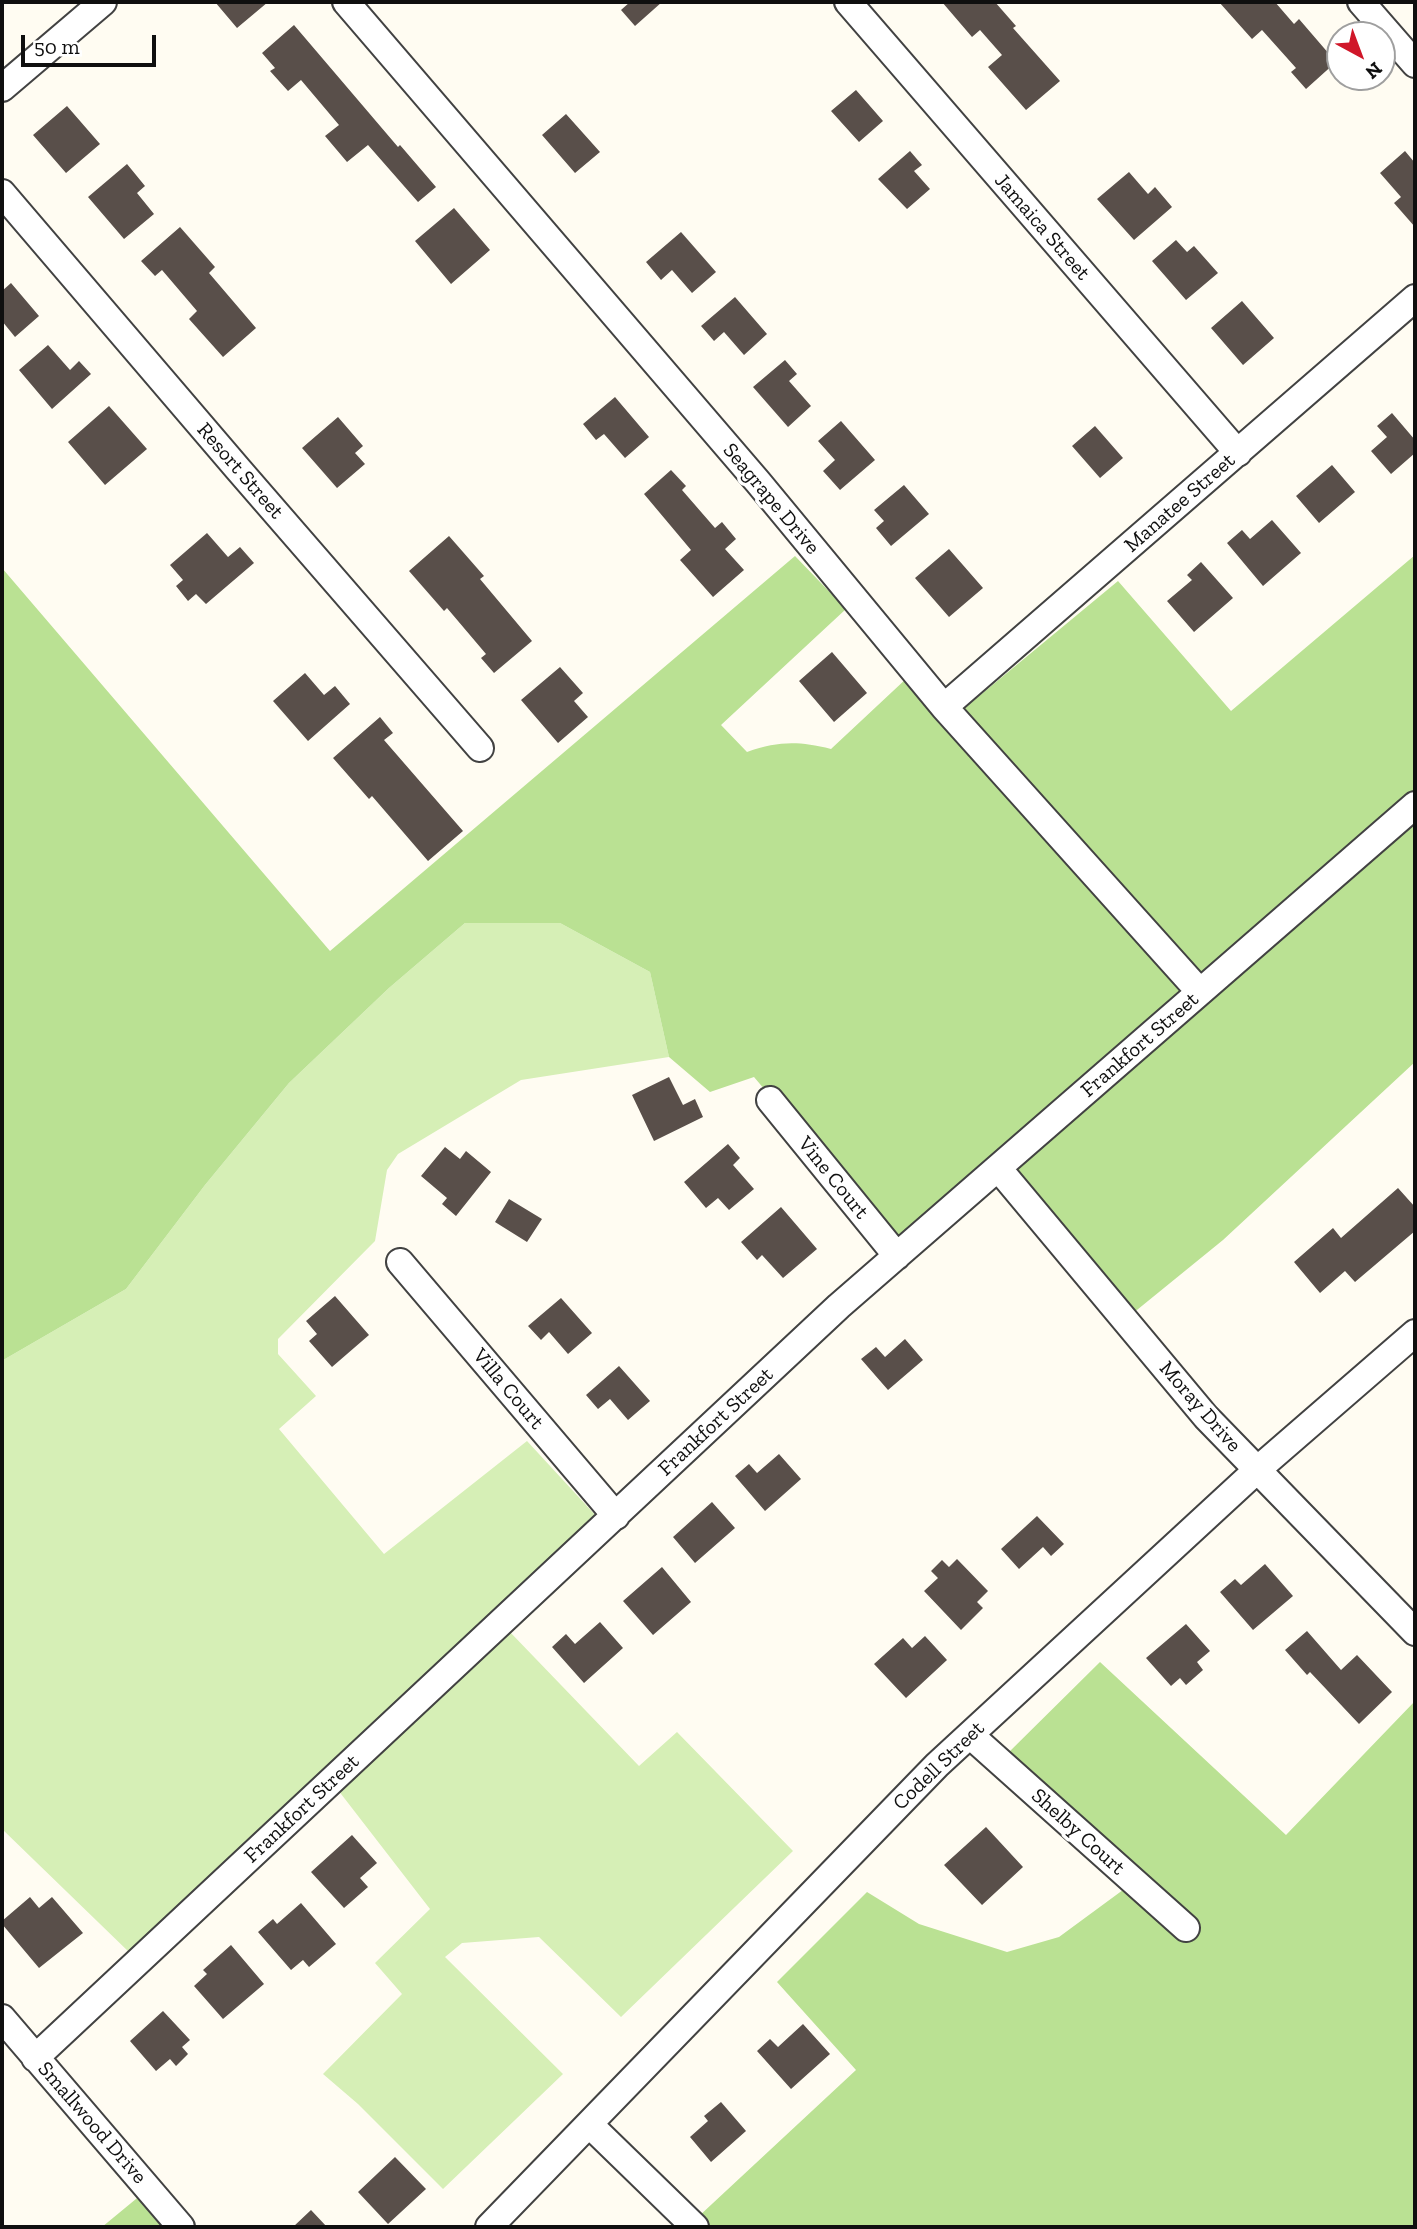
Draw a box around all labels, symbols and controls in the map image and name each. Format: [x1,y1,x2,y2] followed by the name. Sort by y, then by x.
[24,21,159,65] scale bar
[1326,21,1396,91] north arrow
[34,34,80,59] text: 50 m
[1361,57,1387,84] text: N
[989,168,1095,286] street label: Jamaica Street
[191,418,289,524] street label: Resort Street
[717,438,825,560] street label: Seagrape Drive
[1120,448,1240,558] street label: Manatee Street
[1076,987,1204,1103] street label: Frankfort Street
[792,1132,874,1224] street label: Vine Court
[467,1343,549,1435] street label: Villa Court
[1154,1356,1246,1458] street label: Moray Drive
[653,1362,779,1482] street label: Frankfort Street
[888,1716,990,1816] street label: Codell Street
[239,1749,365,1869] street label: Frankfort Street
[1026,1783,1130,1881] street label: Shelby Court
[32,2057,152,2189] street label: Smallwood Drive

